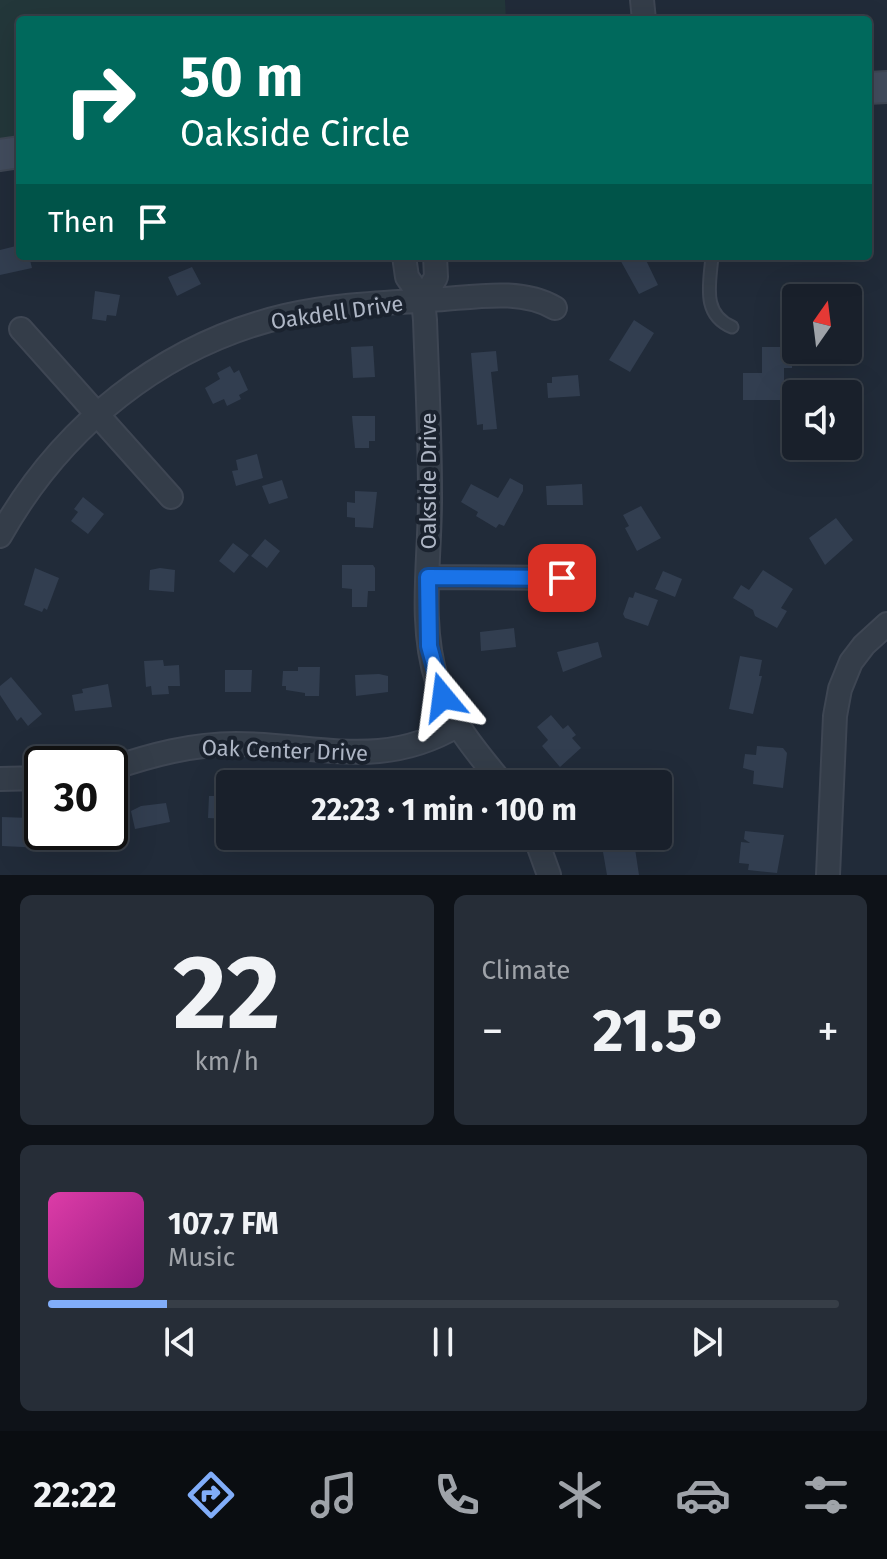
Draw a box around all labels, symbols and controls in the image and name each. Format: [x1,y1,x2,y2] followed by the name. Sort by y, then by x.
[180,44,303,111] text: 50 m
[48,48,152,152] icon: right
[180,112,410,156] text: Oakside Circle
[131,200,175,244] icon: arrive
[48,204,115,240] text: Then
[782,284,862,364] north arrow
[782,284,862,460] map controls
[269,290,405,335] street label: Oakdell Drive
[782,380,862,460] button: sound
[415,412,442,550] street label: Oakside Drive
[528,544,596,612] pin
[540,556,584,600] icon: arrive
[401,655,485,739] position arrow
[201,734,369,767] street label: Oak Center Drive
[24,746,128,850] speed limit sign: 30
[311,792,577,828] text: 22:23 · 1 min · 100 m
[173,931,281,1056] text: 22
[482,955,570,986] text: Climate
[593,995,728,1067] text: 21.5°
[482,1005,504,1058] text: −
[817,1005,839,1058] text: +
[195,1046,259,1077] text: km/h
[168,1206,279,1242] text: 107.7 FM
[168,1242,235,1273] text: Music
[158,1320,202,1364] icon: previous
[421,1320,465,1364] icon: pause
[685,1320,729,1364] icon: next
[183,1467,239,1523] icon: directions
[306,1467,362,1523] icon: music
[429,1467,485,1523] icon: phone
[552,1467,608,1523] icon: climate
[675,1467,731,1523] icon: car
[798,1467,854,1523] icon: filters
[33,1473,117,1517] text: 22:22

